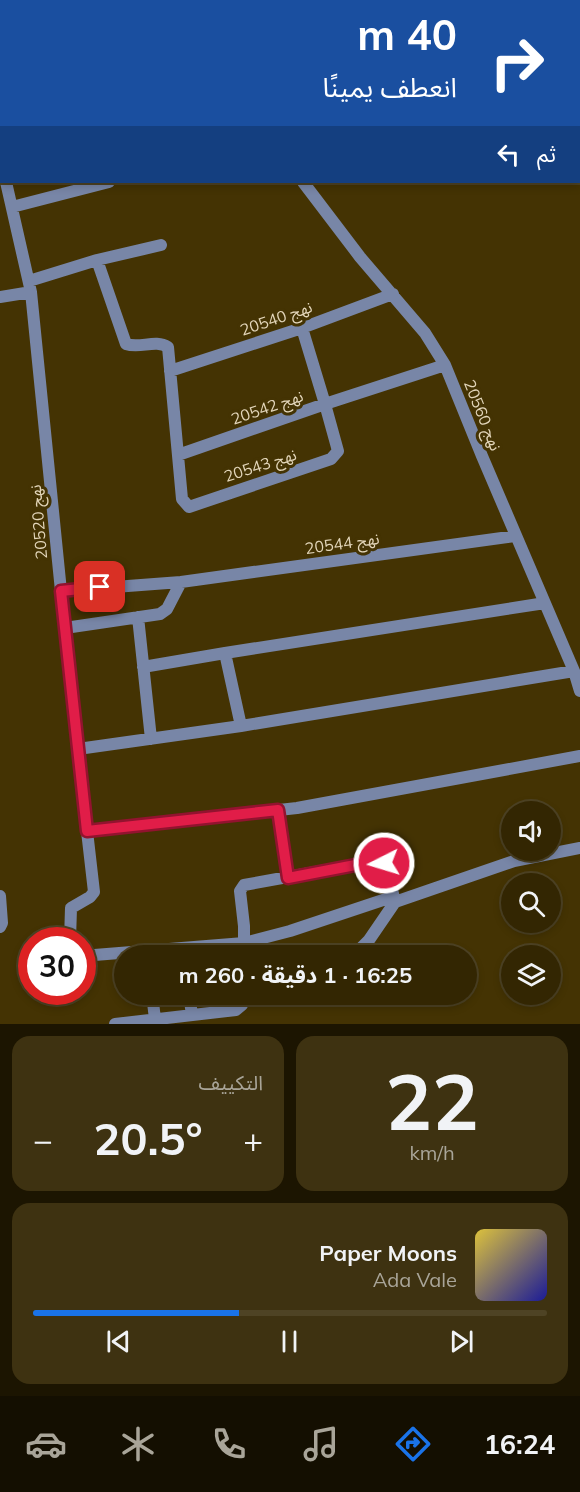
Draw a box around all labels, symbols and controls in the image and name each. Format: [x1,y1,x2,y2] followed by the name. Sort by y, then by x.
[357,8,457,61] text: 40 m
[478,24,556,102] icon: right
[323,70,457,104] text: انعطف يمينًا
[492,138,525,171] icon: left
[537,140,556,168] text: ثم
[237,296,316,343] street label: نهج 20540
[457,376,506,455] street label: نهج 20560
[228,385,307,432] street label: نهج 20542
[221,444,300,489] street label: نهج 20543
[25,484,54,560] street label: نهج 20520
[303,528,381,561] street label: نهج 20544
[74,561,125,612] pin
[83,570,116,603] icon: arrive
[501,801,561,1005] map controls
[501,801,561,861] button: sound
[352,831,416,895] position arrow
[501,873,561,933] button: search
[18,927,96,1005] speed limit sign: 30
[501,945,561,1005] button: layers
[179,961,412,989] text: 16:25 · 1 دقيقة · 260 m
[385,1052,479,1150] text: 22
[199,1070,263,1095] text: التكييف
[93,1110,203,1166] text: 20.5°
[33,1119,53,1160] text: −
[243,1119,263,1160] text: +
[409,1140,455,1165] text: km/h
[319,1239,457,1267] text: Paper Moons
[373,1267,457,1292] text: Ada Vale
[102,1325,135,1358] icon: previous
[273,1325,306,1358] icon: pause
[445,1325,478,1358] icon: next
[25,1423,67,1465] icon: car
[117,1423,159,1465] icon: climate
[208,1423,250,1465] icon: phone
[300,1423,342,1465] icon: music
[392,1423,434,1465] icon: directions
[484,1427,555,1461] text: 16:24

